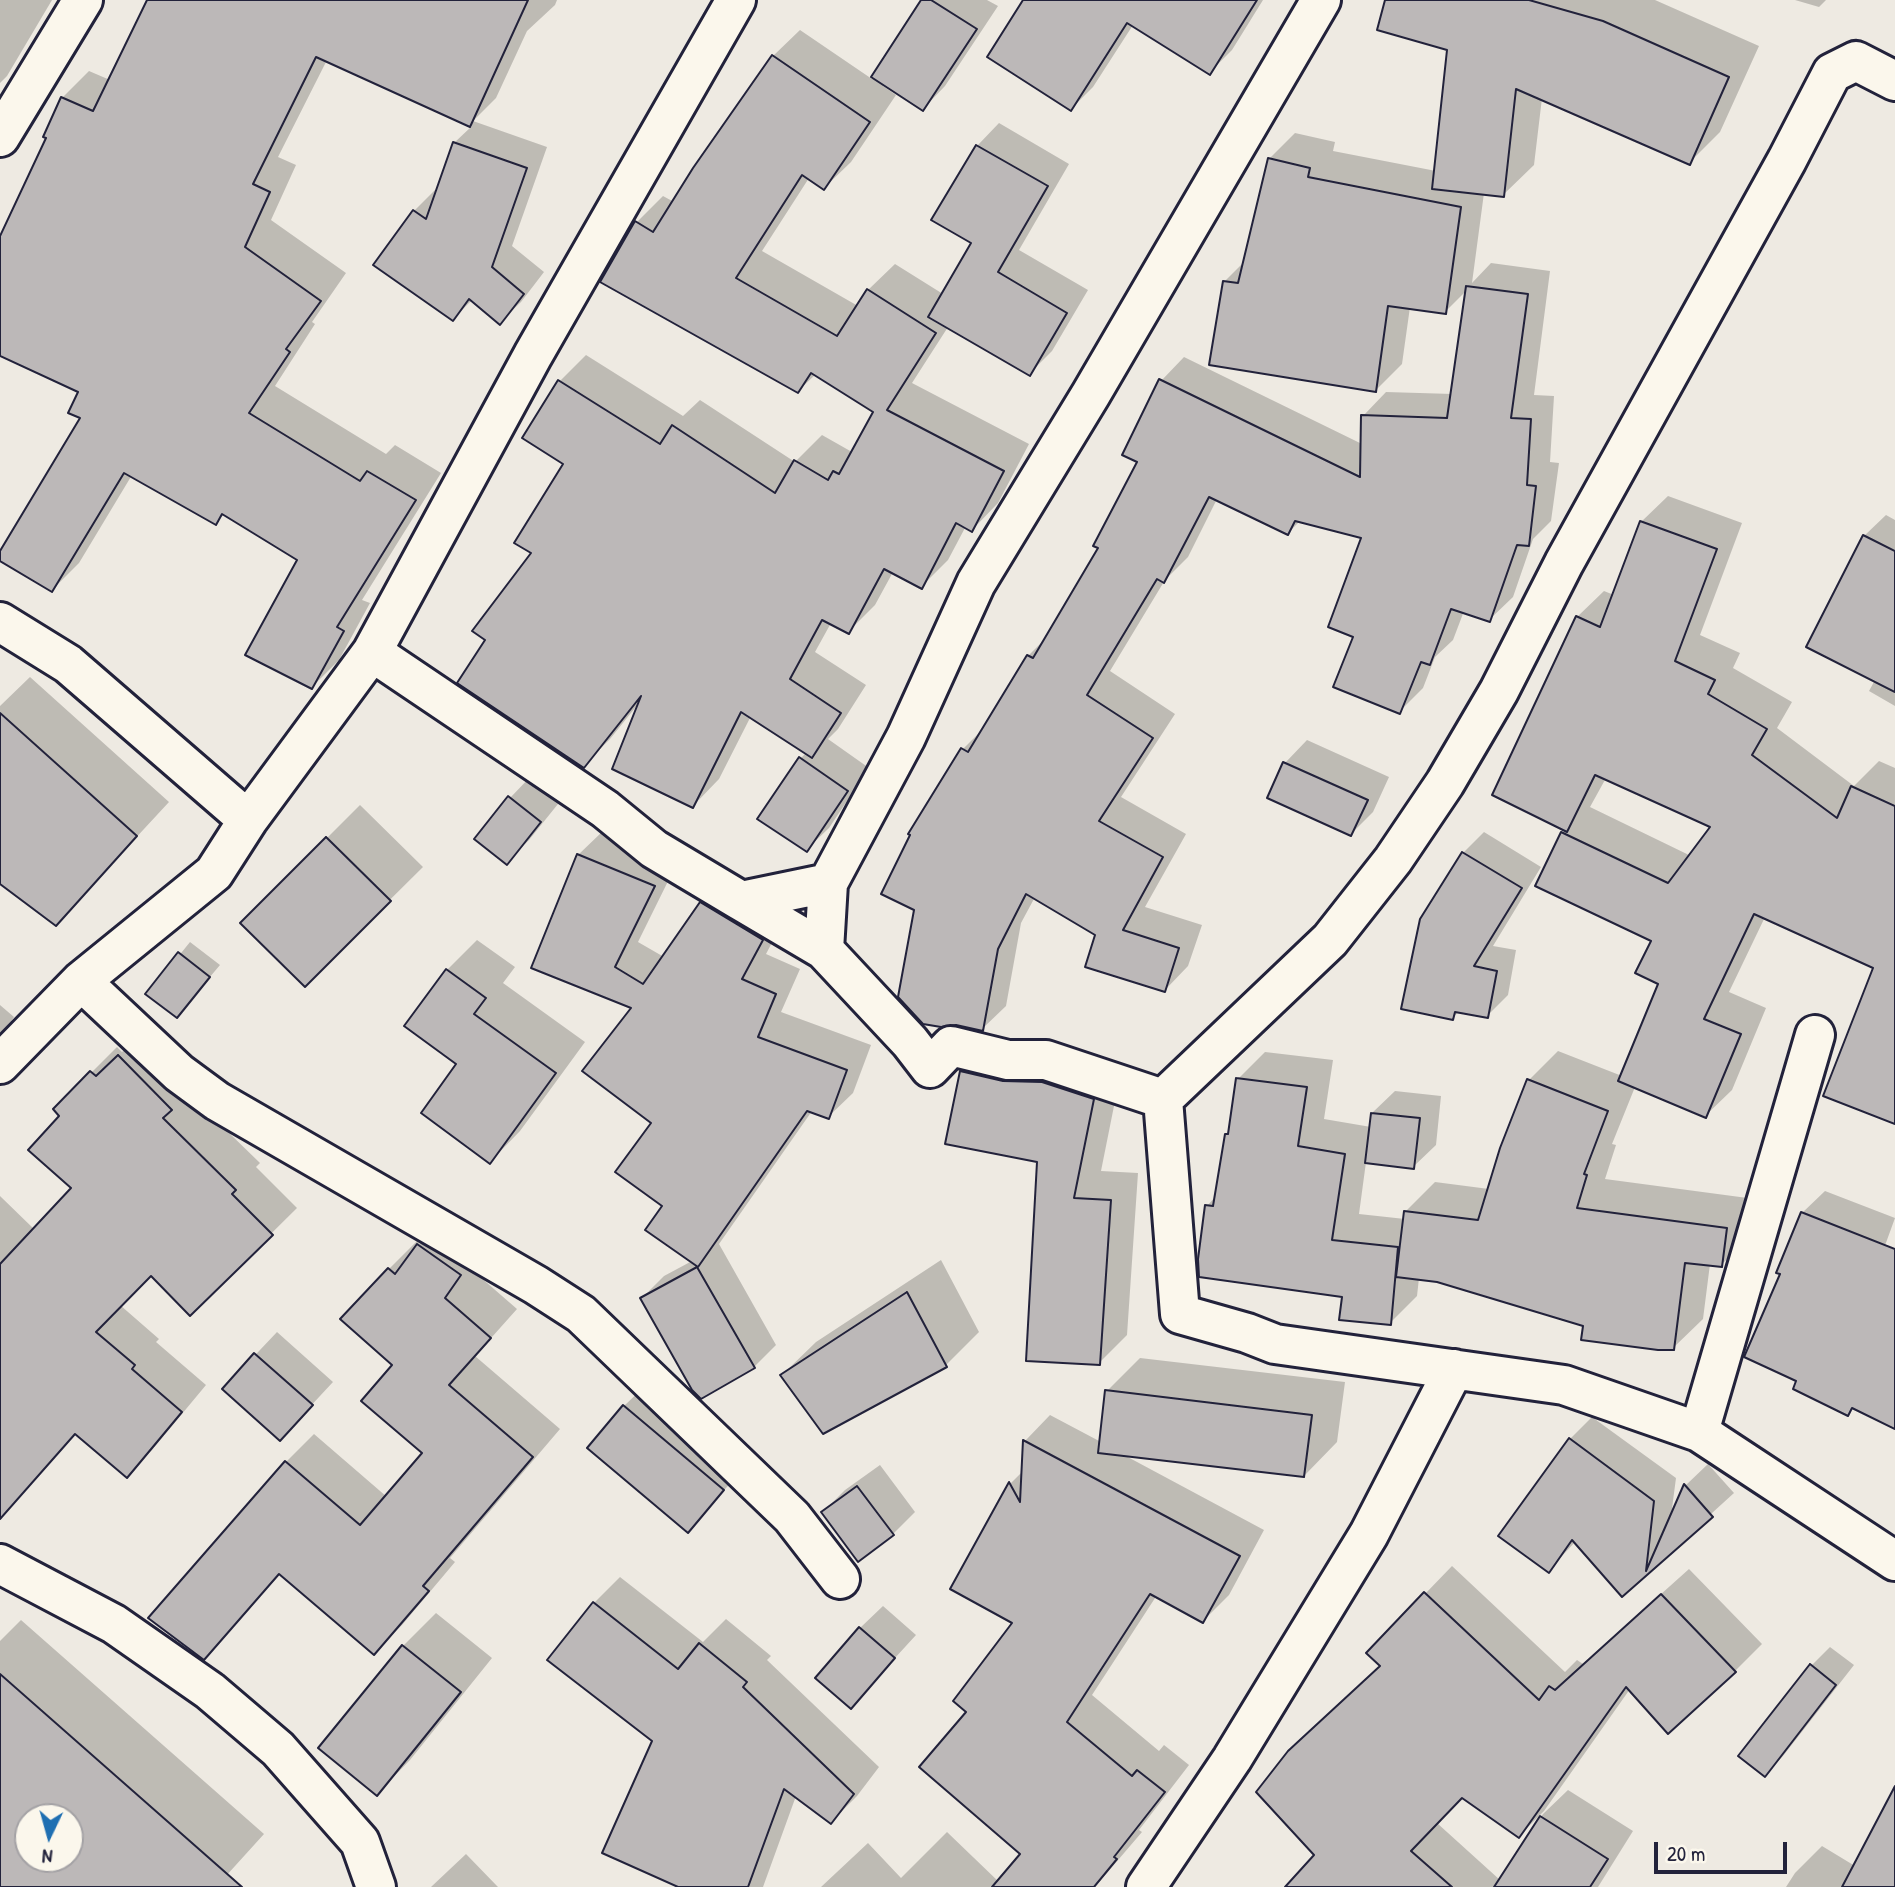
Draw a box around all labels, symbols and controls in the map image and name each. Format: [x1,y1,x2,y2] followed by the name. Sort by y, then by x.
[14,1803,84,1873] north arrow
[1657,1828,1790,1872] scale bar
[1667,1839,1705,1868] text: 20 m
[41,1844,54,1870] text: N

